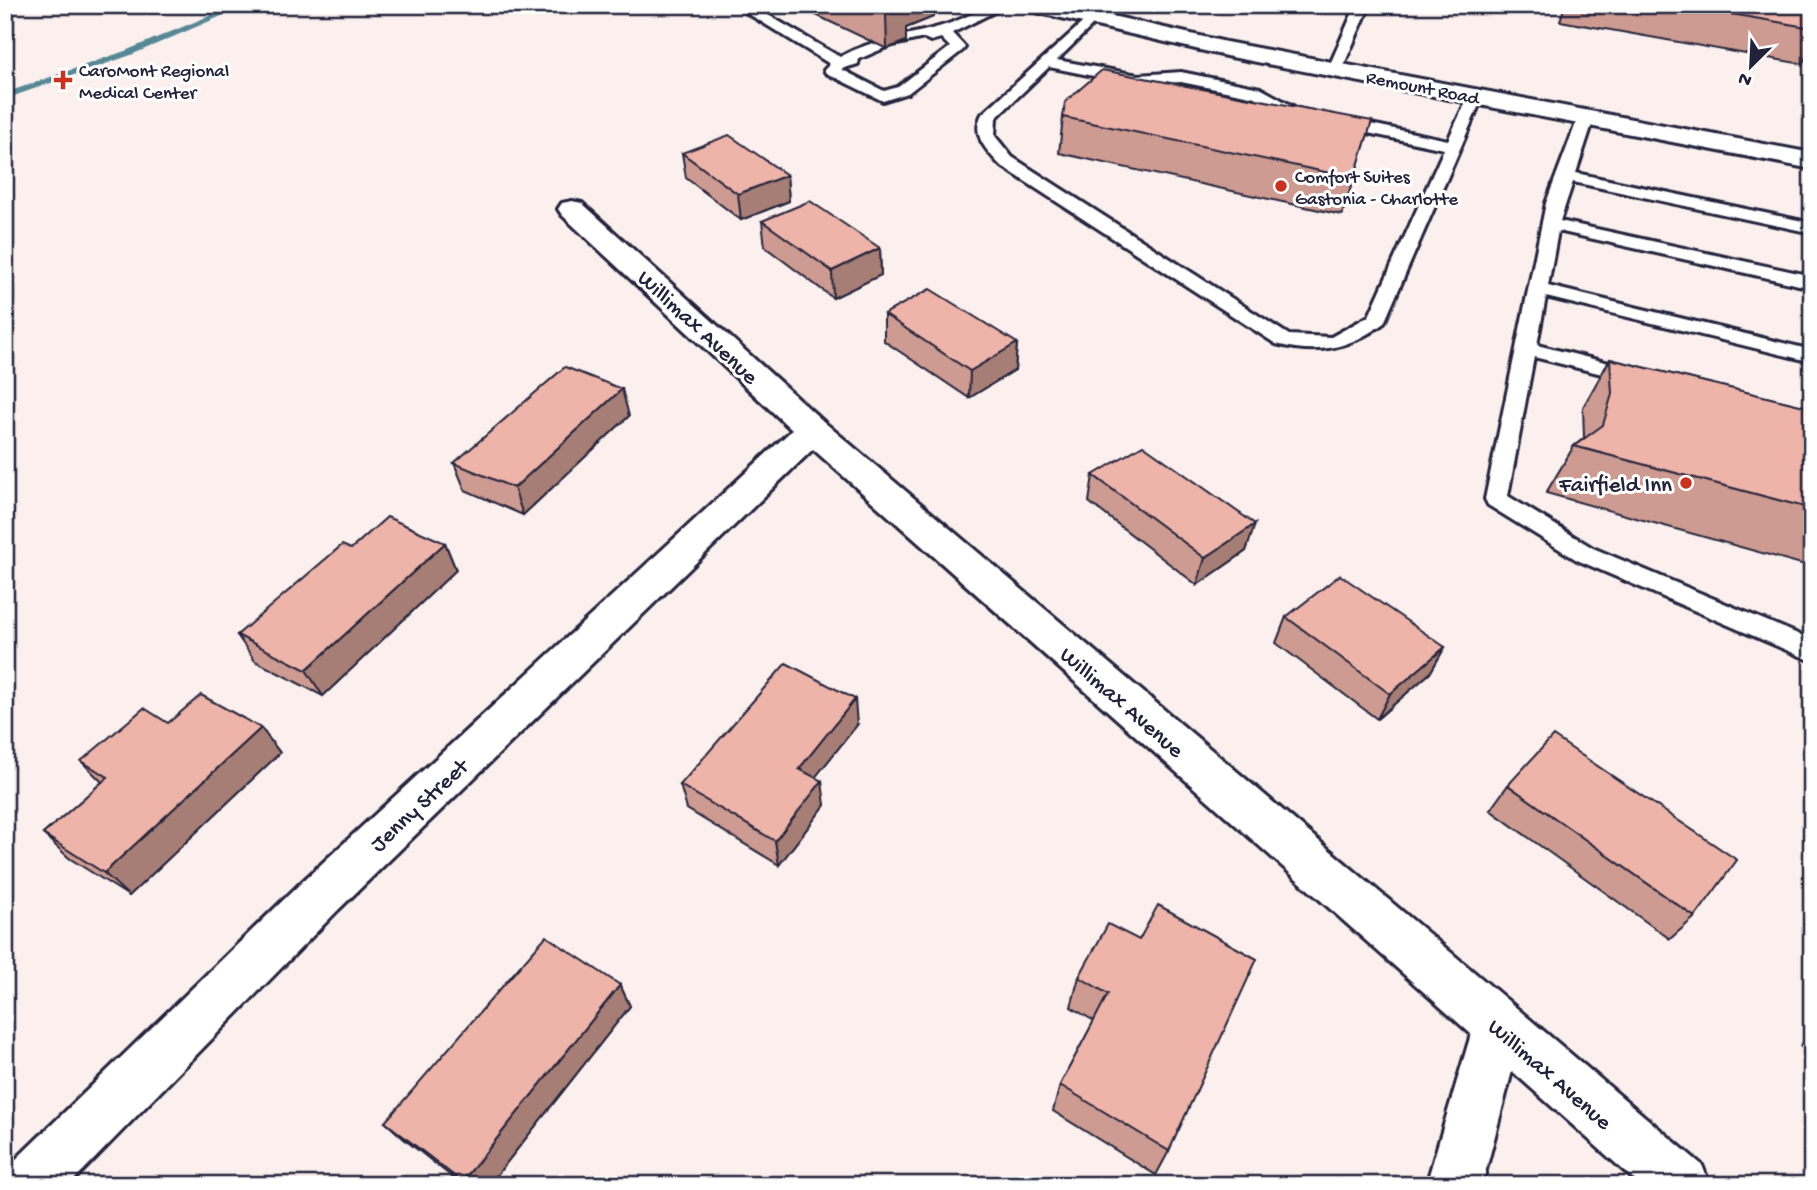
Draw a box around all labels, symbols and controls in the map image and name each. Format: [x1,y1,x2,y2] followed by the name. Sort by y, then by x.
[1716,32,1786,102] north arrow
[79,61,229,106] place label: CaroMont Regional Medical Center
[1735,65,1756,91] text: N
[1364,67,1483,112] street label: Remount Road
[53,70,73,90] marker: CaroMont Regional Medical Center
[1295,167,1458,212] place label: Comfort Suites Gastonia - Charlotte
[1273,178,1289,194] marker: Comfort Suites Gastonia - Charlotte
[631,266,763,392] street label: Willimax Avenue
[1558,473,1672,500] place label: Fairfield Inn
[1678,475,1694,491] marker: Fairfield Inn
[1053,642,1189,766] street label: Willimax Avenue
[366,753,476,859] street label: Jenny Street
[1481,1014,1617,1138] street label: Willimax Avenue

